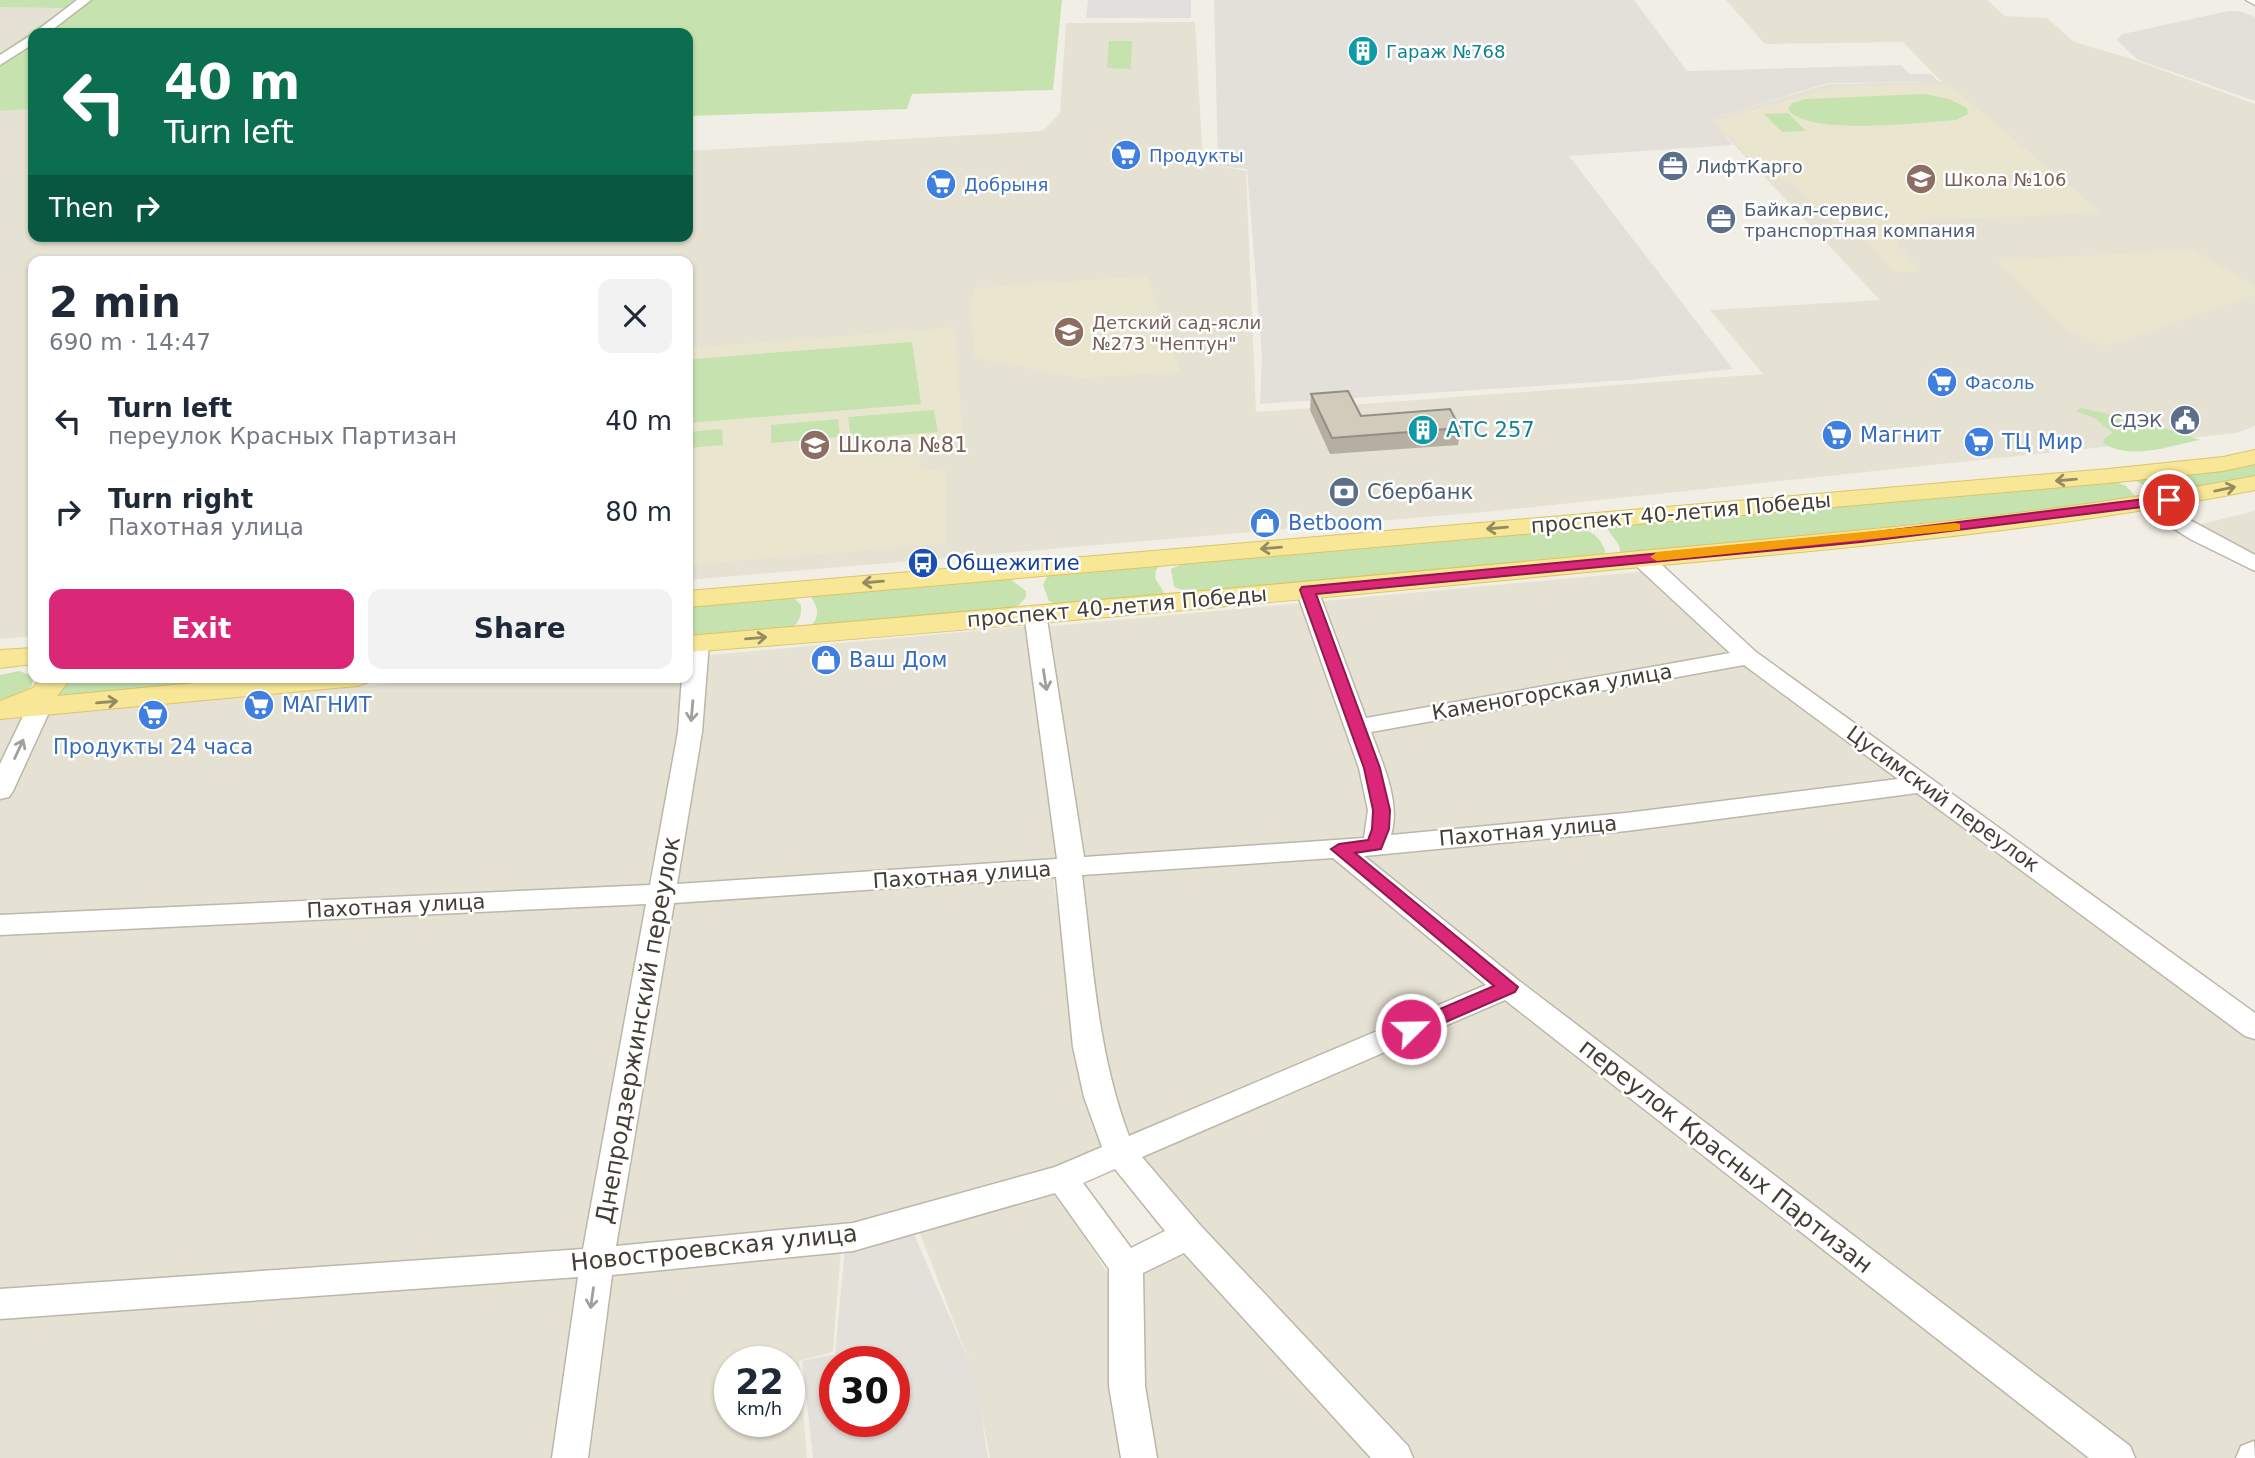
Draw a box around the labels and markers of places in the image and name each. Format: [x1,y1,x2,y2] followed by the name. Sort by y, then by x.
[1346,34,1380,68] building icon: Гараж №768
[1386,41,1505,62] place label: Гараж №768
[1109,138,1143,172] supermarket icon: Продукты
[1149,145,1244,166] place label: Продукты
[1656,149,1690,183] office icon: ЛифтКарго
[1696,156,1803,177] place label: ЛифтКарго
[1904,162,1938,196] school or university icon: Школа №106
[924,167,958,201] supermarket icon: Добрыня
[1944,169,2066,190] place label: Школа №106
[964,174,1048,195] place label: Добрыня
[1744,199,1975,241] place label: Байкал-сервис, транспортная компания
[1704,202,1738,236] office icon: Байкал-сервис, транспортная компания
[1092,312,1261,354] place label: Детский сад-ясли №273 "Нептун"
[1052,315,1086,349] school or university icon: Детский сад-ясли №273 "Нептун"
[1925,365,1959,399] supermarket icon: Фасоль
[1965,372,2035,393] place label: Фасоль
[2168,403,2202,437] public building icon: СДЭК
[2110,410,2162,431] place label: СДЭК
[1406,413,1440,447] building icon: АТС 257
[1446,418,1535,442] place label: АТС 257
[1820,418,1854,452] supermarket icon: Магнит
[1860,423,1942,447] place label: Магнит
[1962,425,1996,459] supermarket icon: ТЦ Мир
[798,428,832,462] school or university icon: Школа №81
[2001,430,2083,454] place label: ТЦ Мир
[838,433,968,457] place label: Школа №81
[2139,470,2199,530] pin
[1327,475,1361,509] bank icon: Сбербанк
[1367,480,1473,504] place label: Сбербанк
[1248,506,1282,540] shop icon: Betboom
[1288,511,1383,535] place label: Betboom
[906,546,940,580] bus stop icon: Общежитие
[946,551,1080,575] place label: Общежитие
[809,643,843,677] shop icon: Ваш Дом
[849,648,947,672] place label: Ваш Дом
[242,688,276,722] supermarket icon: МАГНИТ
[282,693,372,717] place label: МАГНИТ
[136,698,170,732] supermarket icon: Продукты 24 часа
[53,735,253,759] place label: Продукты 24 часа

